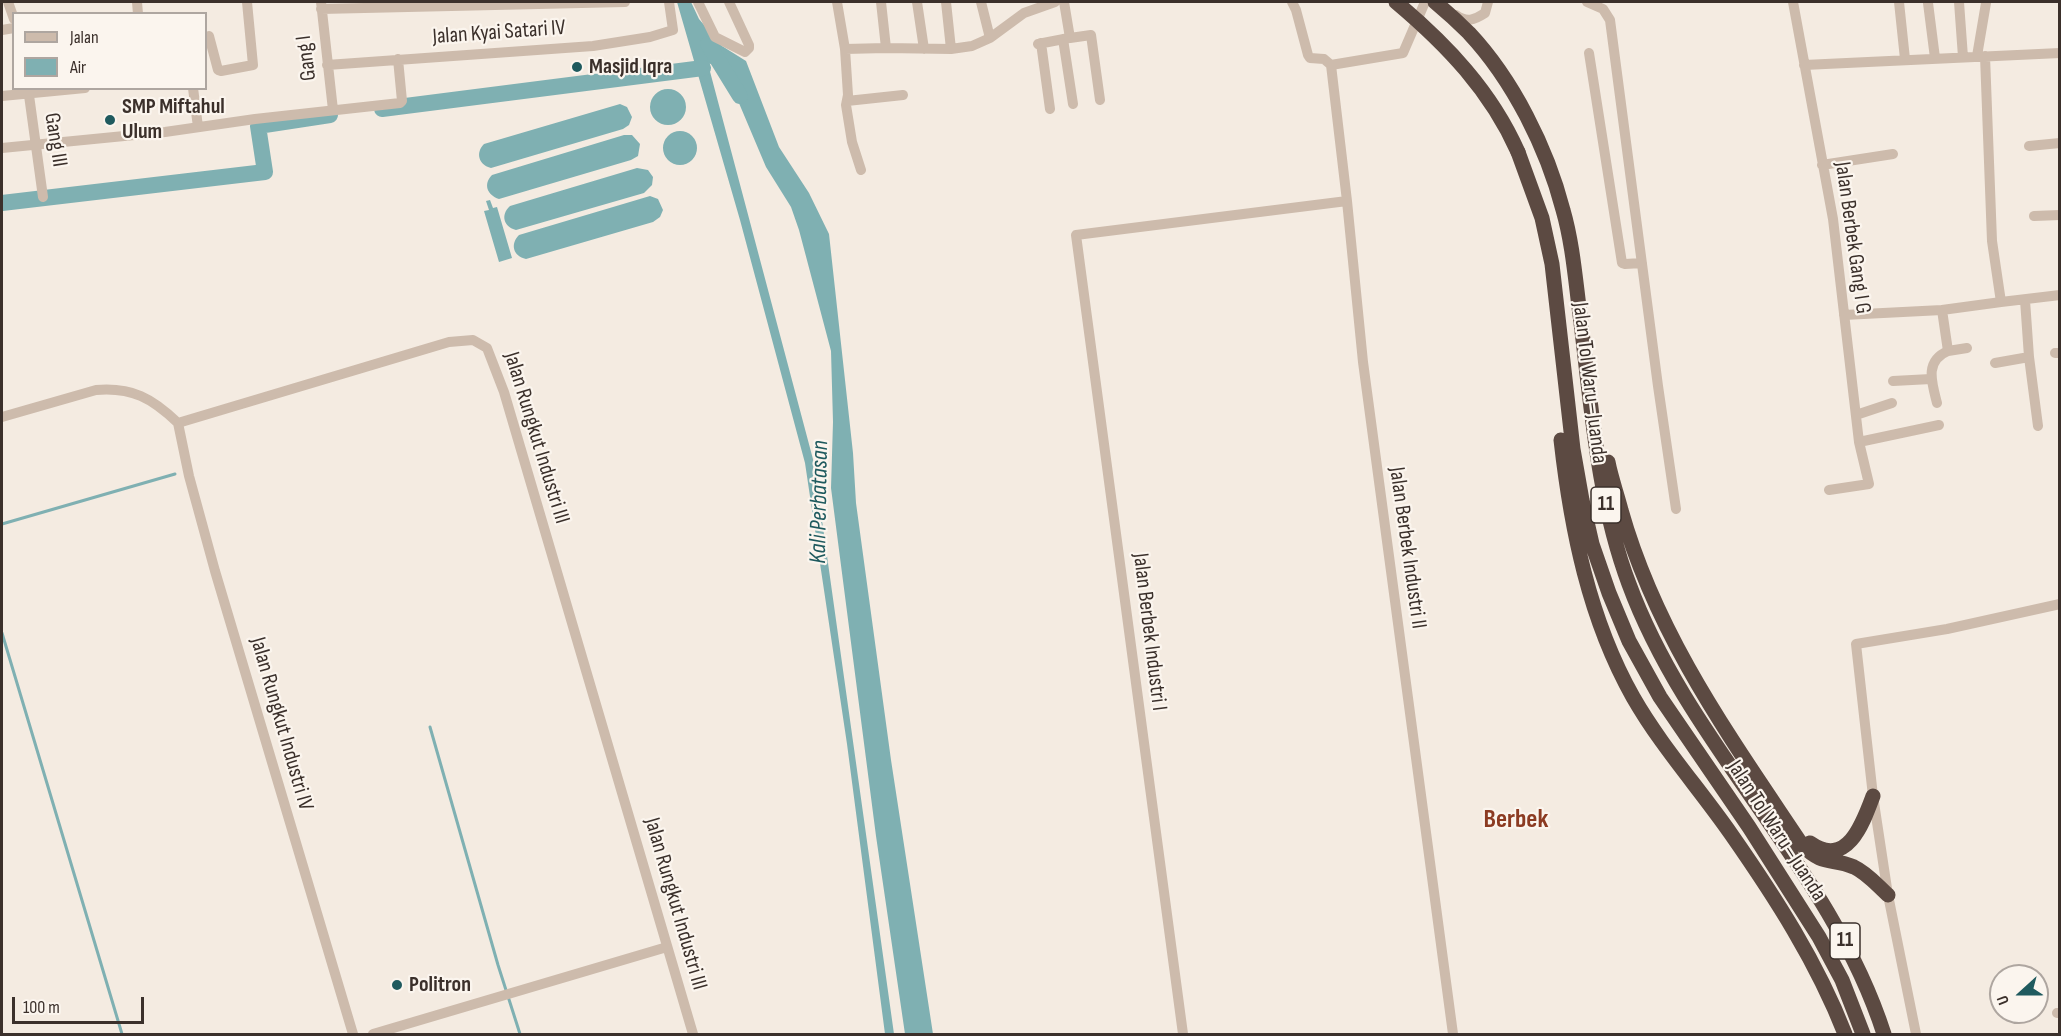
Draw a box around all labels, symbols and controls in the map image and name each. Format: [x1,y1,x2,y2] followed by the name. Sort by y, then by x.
[12,12,207,90] legend
[432,15,566,51] street label: Jalan Kyai Satari IV
[70,27,99,48] text: Jalan
[291,34,323,82] street label: Gang I
[589,54,672,80] place label: Masjid Iqra
[70,57,86,78] text: Air
[570,60,584,74] marker: Masjid Iqra
[122,94,225,146] place label: SMP Miftahul Ulum
[38,111,72,169] street label: Gang III
[103,113,117,127] marker: SMP Miftahul Ulum
[1828,160,1876,316] street label: Jalan Berbek Gang I G
[1566,301,1612,465] street label: Jalan Tol Waru–Juanda
[497,349,575,527] street label: Jalan Rungkut Industri III
[805,440,835,564] water label: Kali Perbatasan
[1383,466,1431,630] street label: Jalan Berbek Industri II
[1591,487,1621,523] road number: 11
[1126,552,1172,712] street label: Jalan Berbek Industri I
[244,634,318,814] street label: Jalan Rungkut Industri IV
[1721,756,1831,906] street label: Jalan Tol Waru–Juanda
[1484,804,1548,836] district label: Berbek
[638,815,712,993] street label: Jalan Rungkut Industri III
[1830,923,1860,959] road number: 11
[1989,964,2049,1024] north arrow
[409,972,471,998] place label: Politron
[390,978,404,992] marker: Politron
[15,985,147,1023] scale bar
[1993,993,2014,1007] text: U
[23,997,60,1018] text: 100 m

